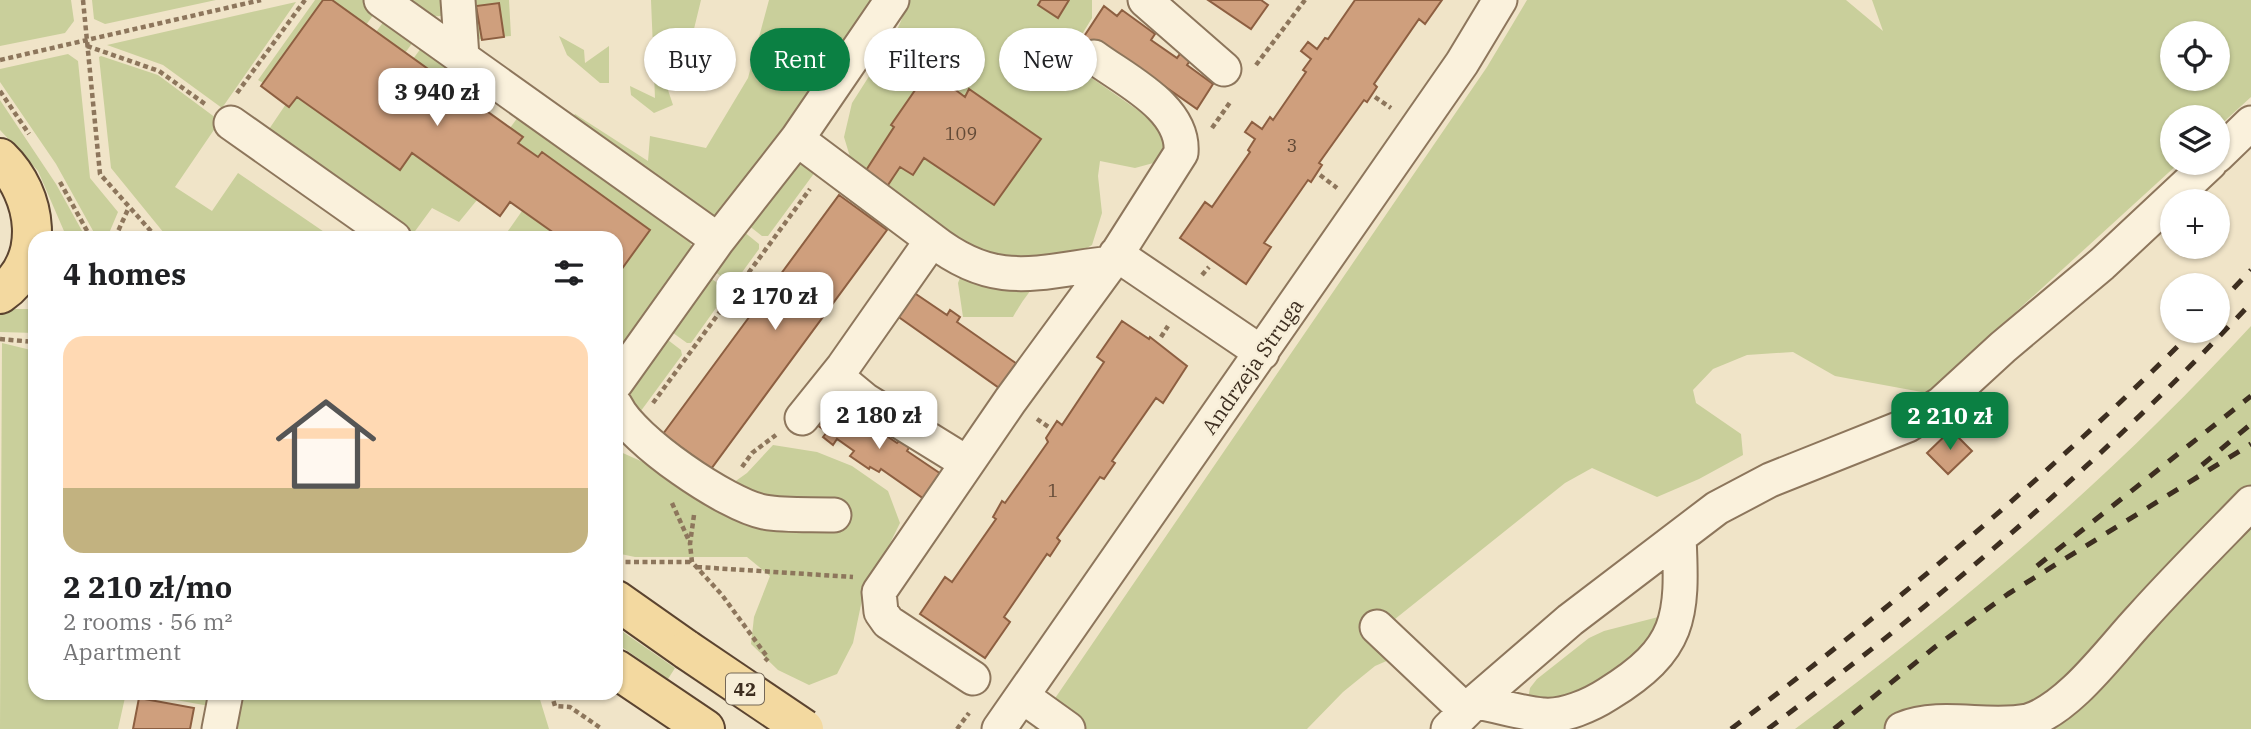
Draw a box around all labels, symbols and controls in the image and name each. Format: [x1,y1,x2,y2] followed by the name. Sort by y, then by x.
[2160,21,2230,343] map controls
[2160,21,2230,91] button: locate
[644,28,736,91] chip: Buy
[750,28,850,91] chip: Rent
[864,28,985,91] chip: Filters
[999,28,1097,91] chip: New
[365,68,509,128] pin: 3 940 zł
[394,76,480,106] text: 3 940 zł
[2160,105,2230,175] button: layers
[945,122,977,145] house number: 109
[1287,134,1297,157] house number: 3
[2160,189,2230,259] button: +
[63,254,186,293] text: 4 homes
[550,254,588,292] icon: filters
[703,272,847,332] pin: 2 170 zł
[2160,273,2230,343] button: −
[732,280,818,310] text: 2 170 zł
[1195,293,1309,439] street label: Andrzeja Struga
[263,381,389,507] icon: home
[807,392,951,451] pin: 2 180 zł
[1878,392,2022,452] pin: 2 210 zł
[836,399,922,429] text: 2 180 zł
[1907,400,1993,430] text: 2 210 zł
[1048,479,1058,502] house number: 1
[63,567,232,606] text: 2 210 zł/mo
[63,606,233,636] text: 2 rooms · 56 m²
[63,636,181,666] text: Apartment
[726,674,764,704] road number: 42

